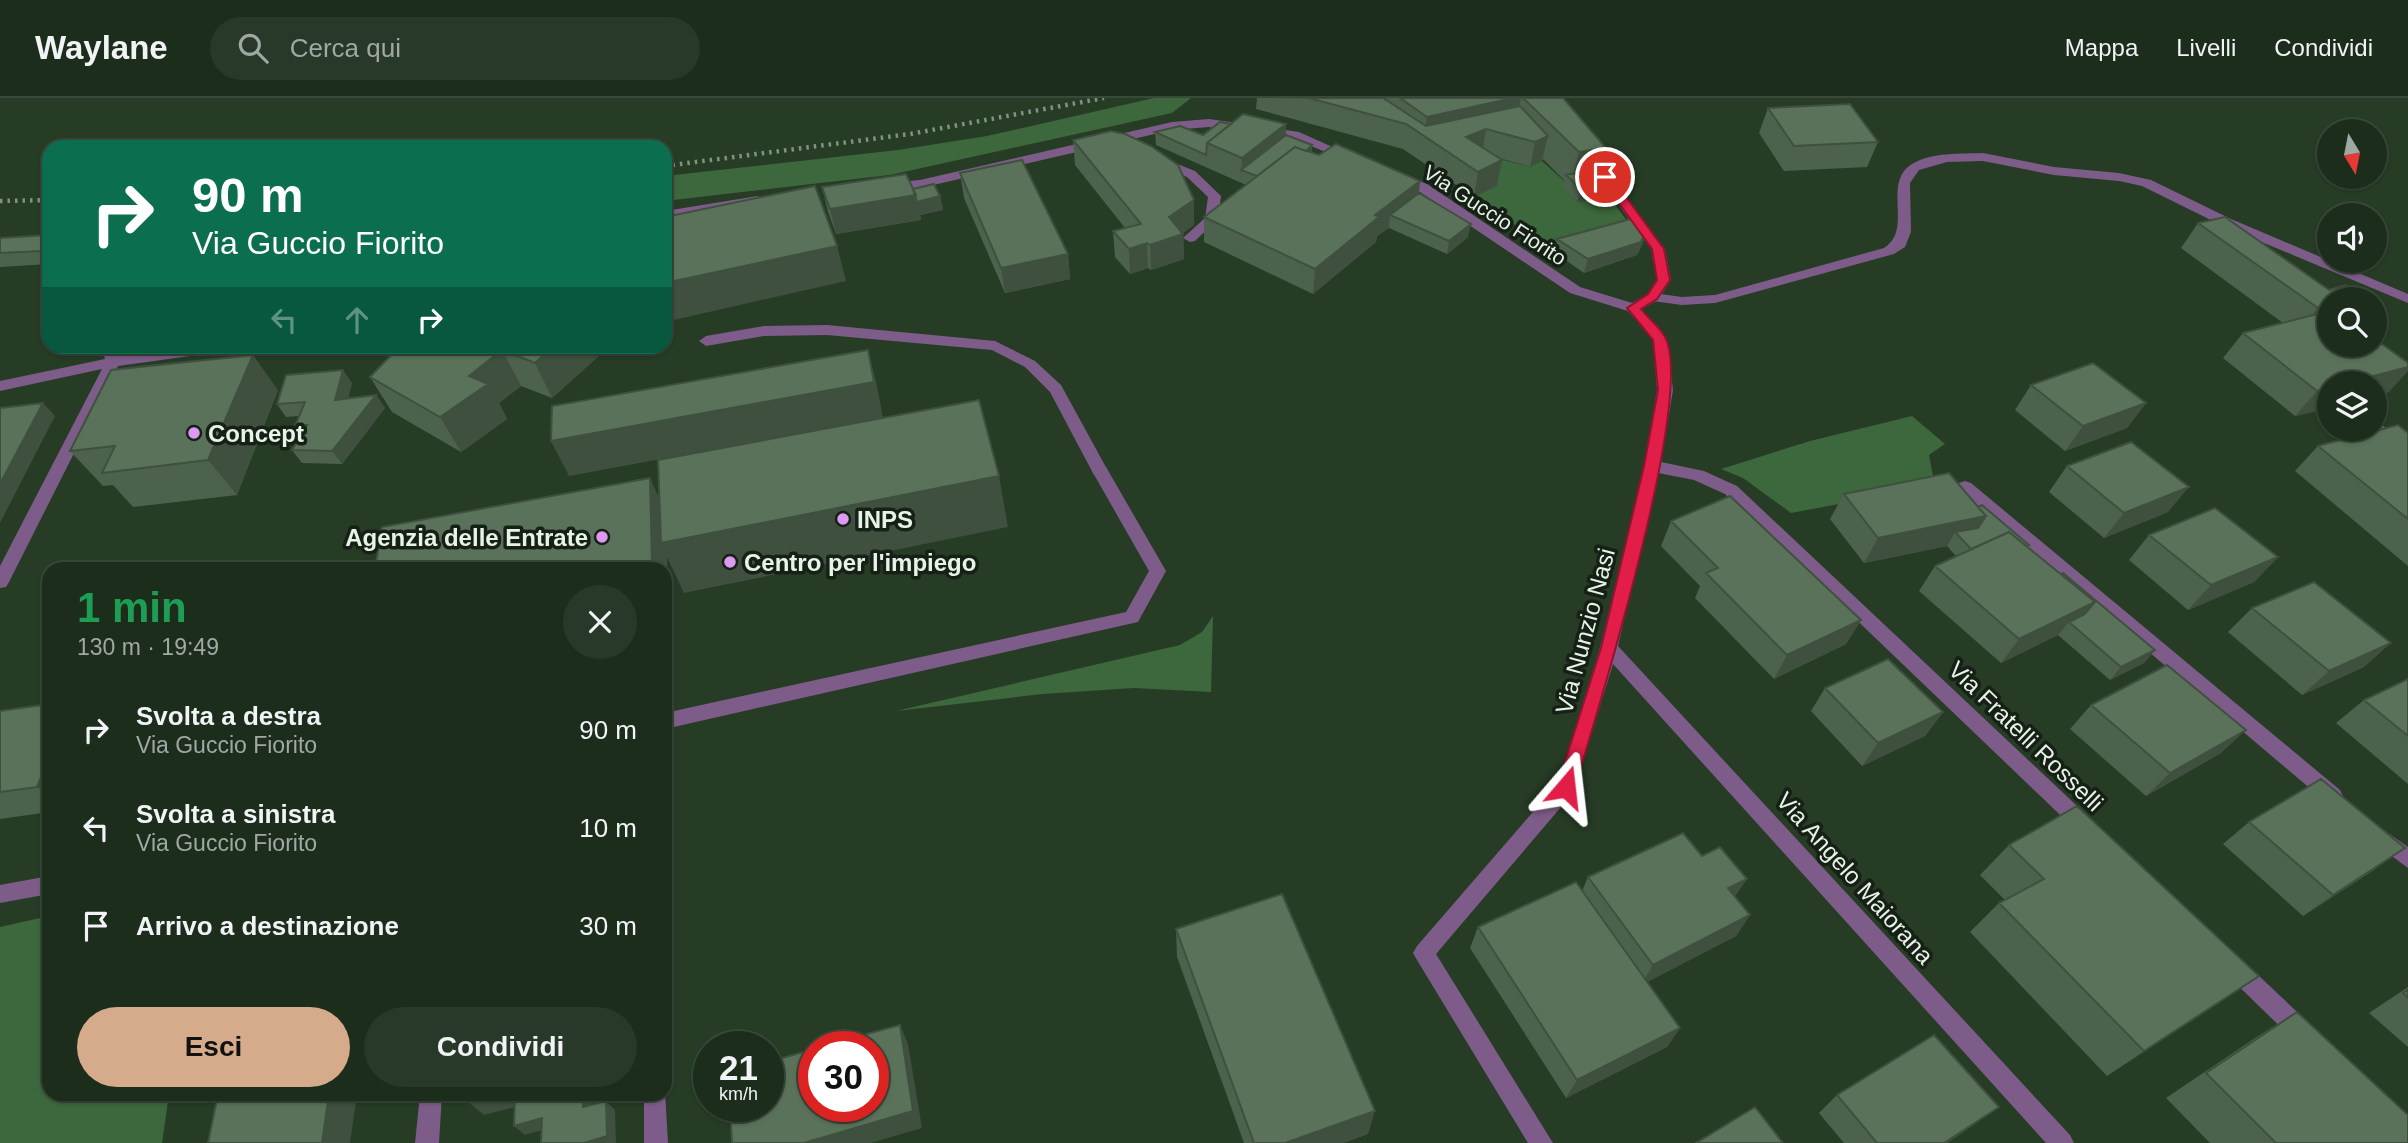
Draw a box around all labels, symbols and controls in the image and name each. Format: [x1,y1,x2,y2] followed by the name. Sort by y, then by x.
[210,17,700,80] search box
[35,29,168,66] text: Waylane
[234,29,272,67] icon: search
[290,33,401,63] text: Cerca qui
[2065,34,2138,61] text: Mappa
[2176,34,2236,61] text: Livelli
[2274,34,2373,61] text: Condividi
[2317,119,2387,189] north arrow
[2317,119,2387,441] map controls
[1575,147,1635,207] pin
[1586,158,1624,196] icon: arrive
[1419,160,1571,270] street label: Via Guccio Fiorito
[77,168,168,259] icon: right
[192,168,304,222] text: 90 m
[2317,203,2387,273] button: sound
[192,225,444,261] text: Via Guccio Fiorito
[2317,287,2387,357] button: search
[265,301,303,339] icon: left
[338,301,376,339] icon: ahead
[411,301,449,339] icon: right
[2317,371,2387,441] button: layers
[208,420,304,447] place label: Concept
[186,425,202,441] marker: Concept
[857,506,913,533] place label: INPS
[835,511,851,527] marker: INPS
[345,524,588,551] place label: Agenzia delle Entrate
[594,529,610,545] marker: Agenzia delle Entrate
[1550,545,1620,717] street label: Via Nunzio Nasi
[744,549,976,576] place label: Centro per l'impiego
[722,554,738,570] marker: Centro per l'impiego
[77,584,187,631] text: 1 min
[563,585,637,659] button: close
[77,634,219,660] text: 130 m · 19:49
[1943,656,2109,816] street label: Via Fratelli Rosselli
[136,701,321,731] text: Svolta a destra
[77,711,115,749] icon: right
[579,715,637,745] text: 90 m
[136,732,317,758] text: Via Guccio Fiorito
[1529,750,1603,824] position arrow
[1771,787,1939,970] street label: Via Angelo Maiorana
[136,799,335,829] text: Svolta a sinistra
[77,809,115,847] icon: left
[579,813,637,843] text: 10 m
[136,830,317,856] text: Via Guccio Fiorito
[77,907,115,945] icon: arrive
[136,911,399,941] text: Arrivo a destinazione
[579,911,637,941] text: 30 m
[77,1007,350,1087] button: Esci
[364,1007,637,1087] button: Condividi
[798,1031,889,1122] speed limit sign: 30
[719,1048,758,1087] text: 21
[719,1084,758,1104] text: km/h

